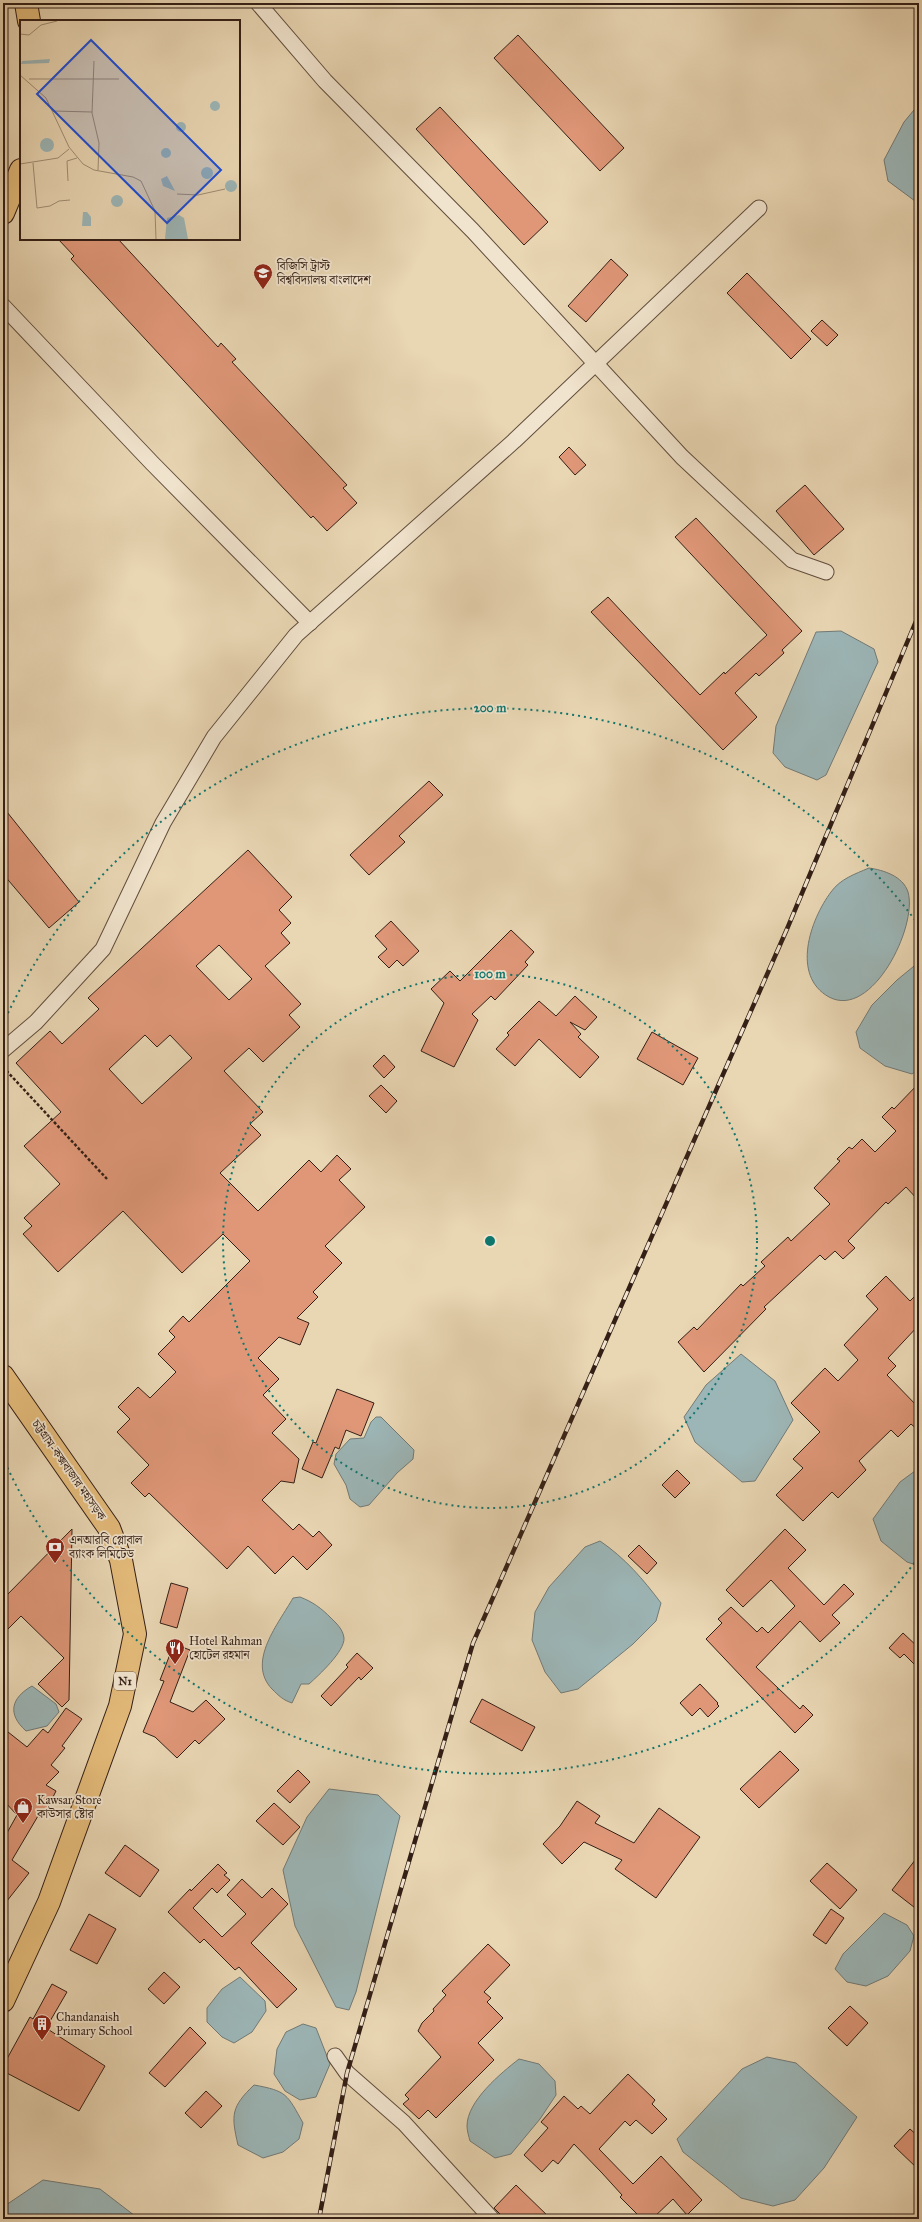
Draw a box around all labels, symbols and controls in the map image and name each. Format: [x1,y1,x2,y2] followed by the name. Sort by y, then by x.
[20,20,240,240] inset map
[276,258,371,287] place label: বিজিসি ট্রাস্ট বিশ্ববিদ্যালয় বাংলাদেশ
[252,262,274,290] school or university icon: বিজিসি ট্রাস্ট বিশ্ববিদ্যালয় বাংলাদেশ
[474,701,507,715] text: 200 m
[474,967,507,981] text: 100 m
[483,1234,497,1248] centre of rings
[29,1415,111,1523] street label: চট্টগ্রাম-কক্সবাজার মহাসড়ক
[68,1532,143,1561] place label: এনআরবি গ্লোবাল ব্যাংক লিমিটেড
[44,1536,66,1564] bank icon: এনআরবি গ্লোবাল ব্যাংক লিমিটেড
[189,1634,263,1662] place label: Hotel Rahman হোটেল রহমান
[164,1637,186,1665] restaurant icon: Hotel Rahman হোটেল রহমান
[114,1672,136,1690] road number: N1
[36,1793,102,1821] place label: Kawsar Store কাউসার ষ্টোর
[12,1796,34,1824] shop icon: Kawsar Store কাউসার ষ্টোর
[56,2010,133,2038] place label: Chandanaish Primary School
[31,2013,53,2041] building icon: Chandanaish Primary School

